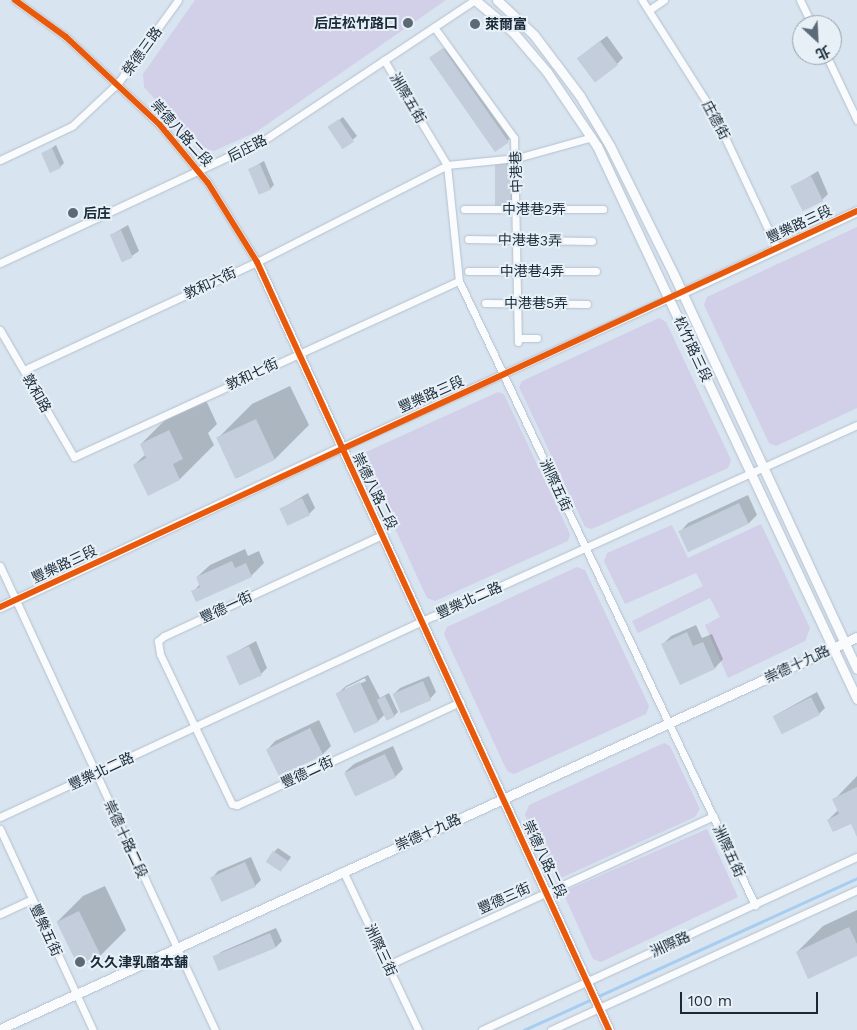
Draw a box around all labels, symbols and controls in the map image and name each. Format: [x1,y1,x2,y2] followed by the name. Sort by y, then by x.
[314,15,398,31] place label: 后庄松竹路口
[792,15,842,65] north arrow
[485,16,527,32] place label: 萊爾富
[402,17,414,29] marker: 后庄松竹路口
[469,18,481,30] marker: 萊爾富
[119,23,165,79] street label: 榮德三路
[813,42,833,63] text: 北
[386,70,430,126] street label: 洲際五街
[148,96,216,170] street label: 崇德八路二段
[699,98,733,142] street label: 庄德街
[224,131,270,165] street label: 后庄路
[507,151,525,193] street label: 中港巷
[502,201,566,217] street label: 中港巷2弄
[764,202,834,246] street label: 豐樂路三段
[83,205,111,221] place label: 后庄
[67,207,79,219] marker: 后庄
[498,231,562,249] street label: 中港巷3弄
[500,263,564,279] street label: 中港巷4弄
[181,264,239,302] street label: 敦和六街
[504,295,568,311] street label: 中港巷5弄
[671,314,715,384] street label: 松竹路三段
[223,355,281,393] street label: 敦和七街
[19,371,55,415] street label: 敦和路
[396,372,466,416] street label: 豐樂路三段
[349,450,401,532] street label: 崇德八路二段
[537,456,575,514] street label: 洲際五街
[29,542,99,586] street label: 豐樂路三段
[434,578,504,622] street label: 豐樂北二路
[197,588,255,626] street label: 豐德一街
[762,642,832,686] street label: 崇德十九路
[66,749,136,793] street label: 豐樂北二路
[278,753,336,791] street label: 豐德二街
[101,797,151,881] street label: 崇德十路二段
[393,810,463,854] street label: 崇德十九路
[520,817,570,901] street label: 崇德八路二段
[710,822,748,880] street label: 洲際五街
[475,879,533,917] street label: 豐德三街
[27,901,65,959] street label: 豐樂五街
[362,921,400,979] street label: 洲際三街
[647,928,693,960] street label: 洲際路
[90,954,188,970] place label: 久久津乳酪本舖
[74,956,86,968] marker: 久久津乳酪本舖
[682,982,820,1014] scale bar
[688,992,732,1010] text: 100 m

